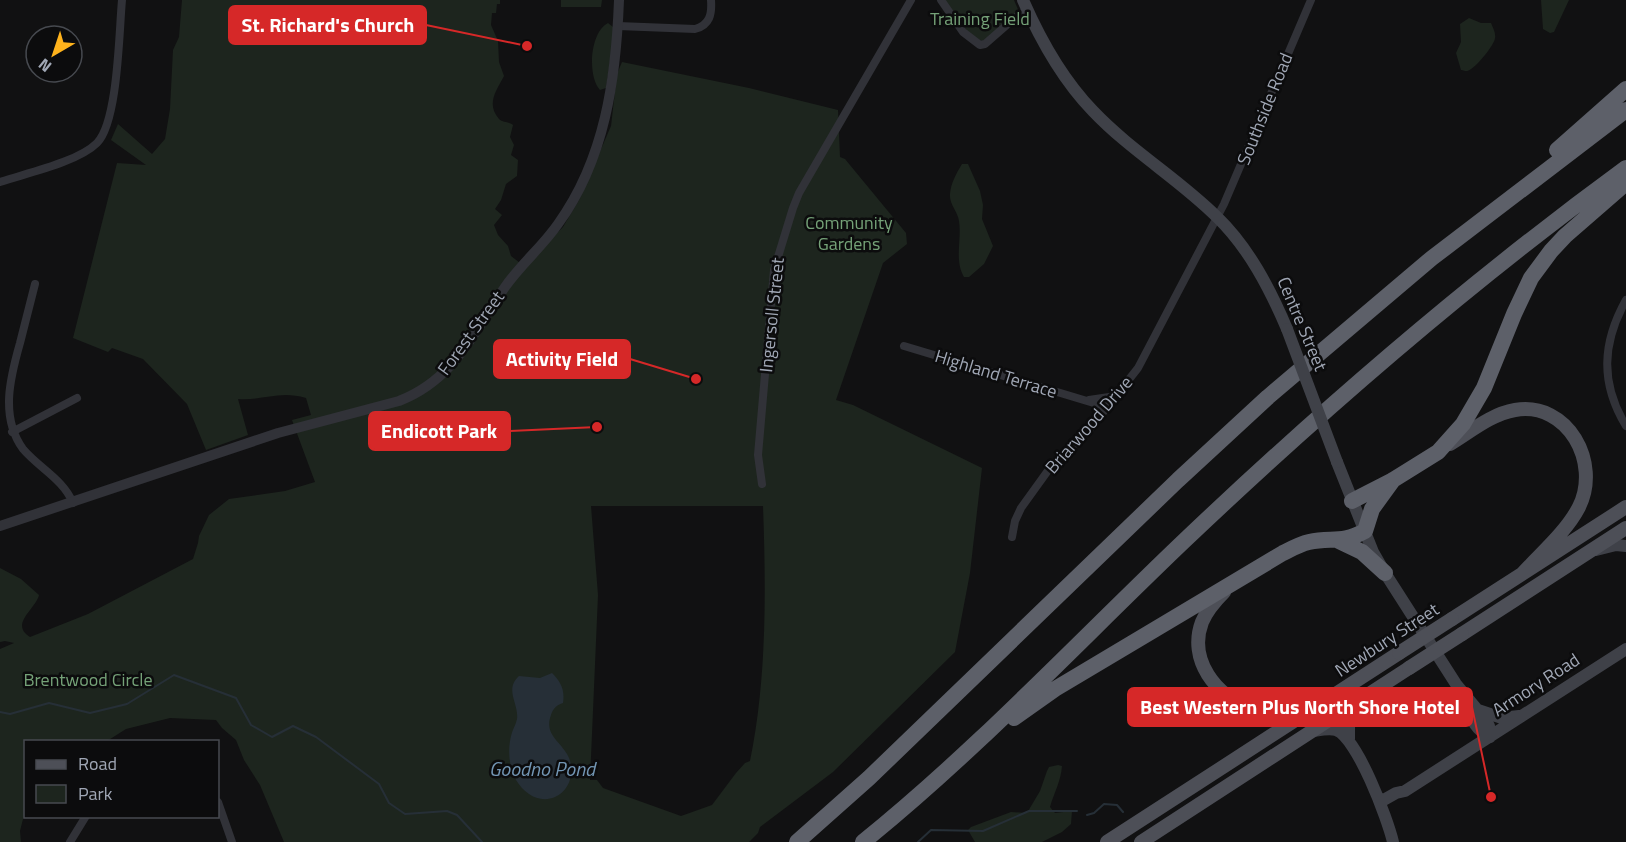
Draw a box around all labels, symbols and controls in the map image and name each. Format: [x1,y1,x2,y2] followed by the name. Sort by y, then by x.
[930,5,1030,32] park label: Training Field
[229,6,426,44] callout: St. Richard's Church
[242,9,414,40] text: St. Richard's Church
[24,24,84,84] north arrow
[1230,49,1299,169] street label: Southside Road
[33,53,56,78] text: N
[805,209,893,257] park label: Community Gardens
[752,256,791,374] street label: Ingersoll Street
[1270,272,1335,376] street label: Centre Street
[431,284,511,381] street label: Forest Street
[494,340,630,378] callout: Activity Field
[932,342,1061,405] street label: Highland Terrace
[506,343,618,374] text: Activity Field
[1038,370,1139,480] street label: Briarwood Drive
[369,412,510,450] callout: Endicott Park
[381,415,498,446] text: Endicott Park
[1329,595,1445,683] street label: Newbury Street
[1487,646,1585,723] street label: Armory Road
[23,666,153,693] park label: Brentwood Circle
[1128,688,1472,726] callout: Best Western Plus North Shore Hotel
[1140,691,1460,722] text: Best Western Plus North Shore Hotel
[24,740,219,818] legend
[78,750,117,777] text: Road
[489,753,597,784] water label: Goodno Pond
[78,780,113,807] text: Park

